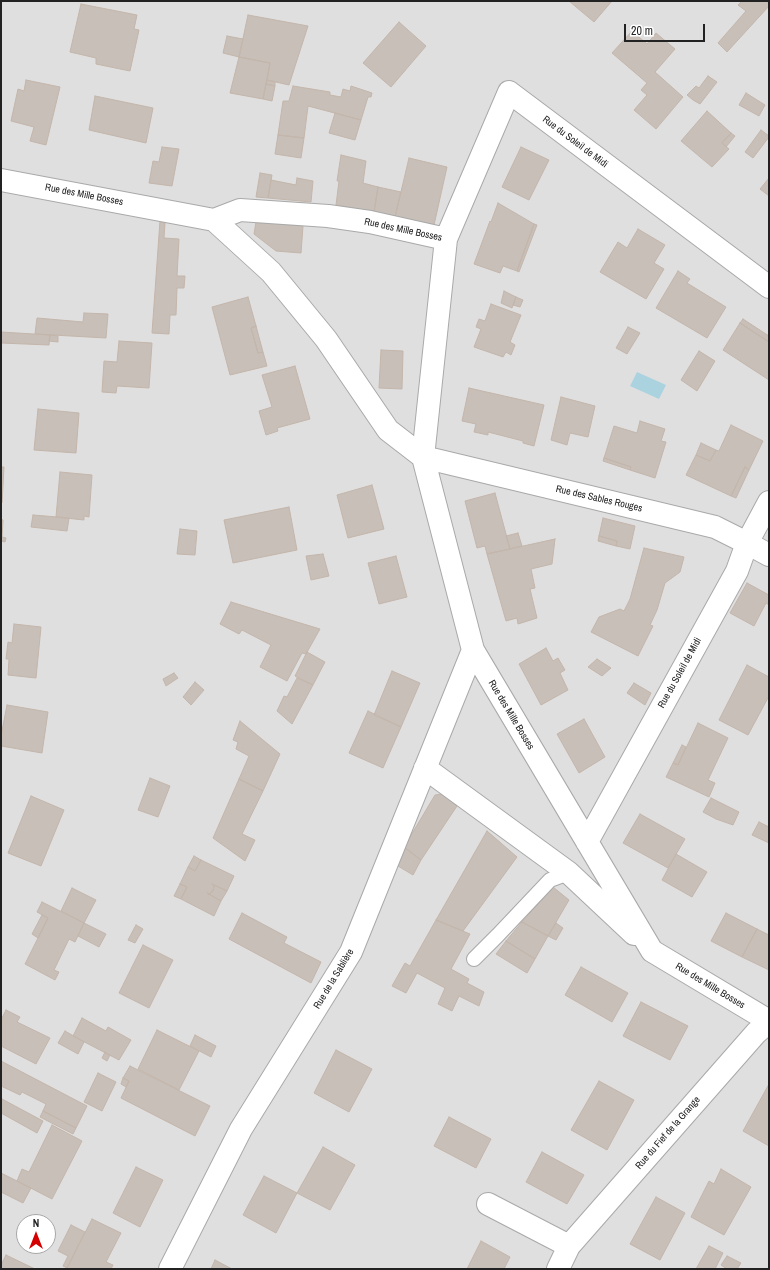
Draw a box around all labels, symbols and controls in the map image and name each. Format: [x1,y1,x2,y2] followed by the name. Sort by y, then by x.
[626,16,707,42] scale bar
[631,23,653,39] text: 20 m
[540,113,610,171] street label: Rue du Soleil de Midi
[44,182,124,208] street label: Rue des Mille Bosses
[363,216,443,244] street label: Rue des Mille Bosses
[555,483,643,515] street label: Rue des Sables Rouges
[656,636,704,710] street label: Rue du Soleil de Midi
[485,678,537,752] street label: Rue des Mille Bosses
[311,947,357,1011] street label: Rue de la Sablière
[673,960,747,1012] street label: Rue des Mille Bosses
[633,1094,703,1172] street label: Rue du Fief de la Grange
[16,1214,56,1254] north arrow
[33,1216,39,1230] text: N

